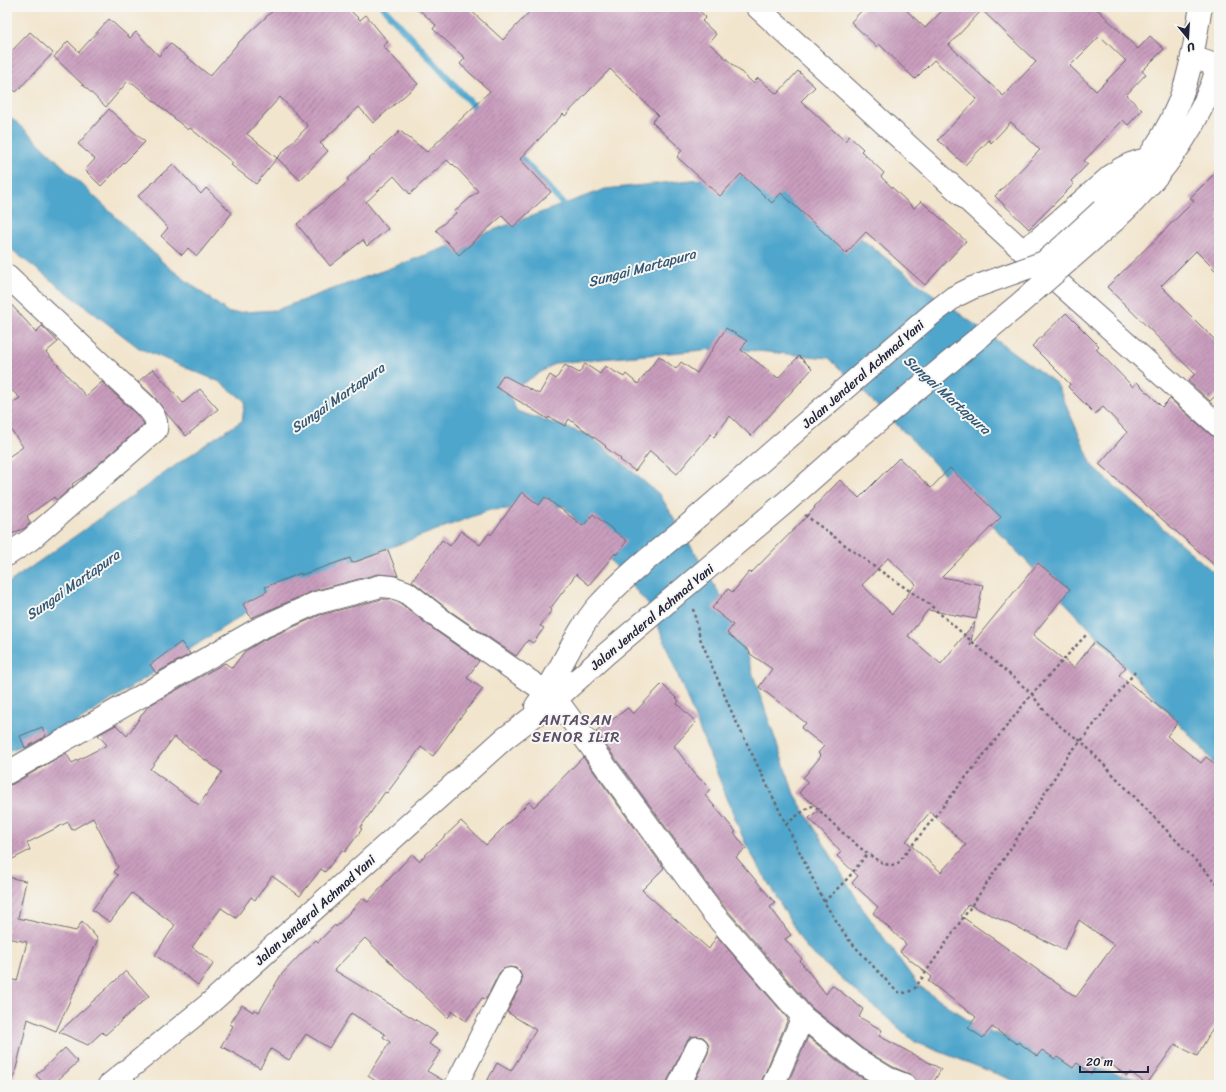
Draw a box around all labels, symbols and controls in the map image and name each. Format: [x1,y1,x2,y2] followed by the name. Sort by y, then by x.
[1168,18,1208,58] north arrow
[1184,37,1197,57] text: U
[585,241,700,294] water label: Sungai Martapura
[796,314,930,435] street label: Jalan Jenderal Achmad Yani
[898,349,997,442] water label: Sungai Martapura
[286,356,391,440] water label: Sungai Martapura
[21,543,126,627] water label: Sungai Martapura
[584,558,720,677] street label: Jalan Jenderal Achmad Yani
[532,707,620,750] district label: ANTASAN SENOR ILIR
[248,849,381,972] street label: Jalan Jenderal Achmad Yani
[1080,1048,1148,1074] scale bar
[1086,1051,1113,1073] text: 20 m

